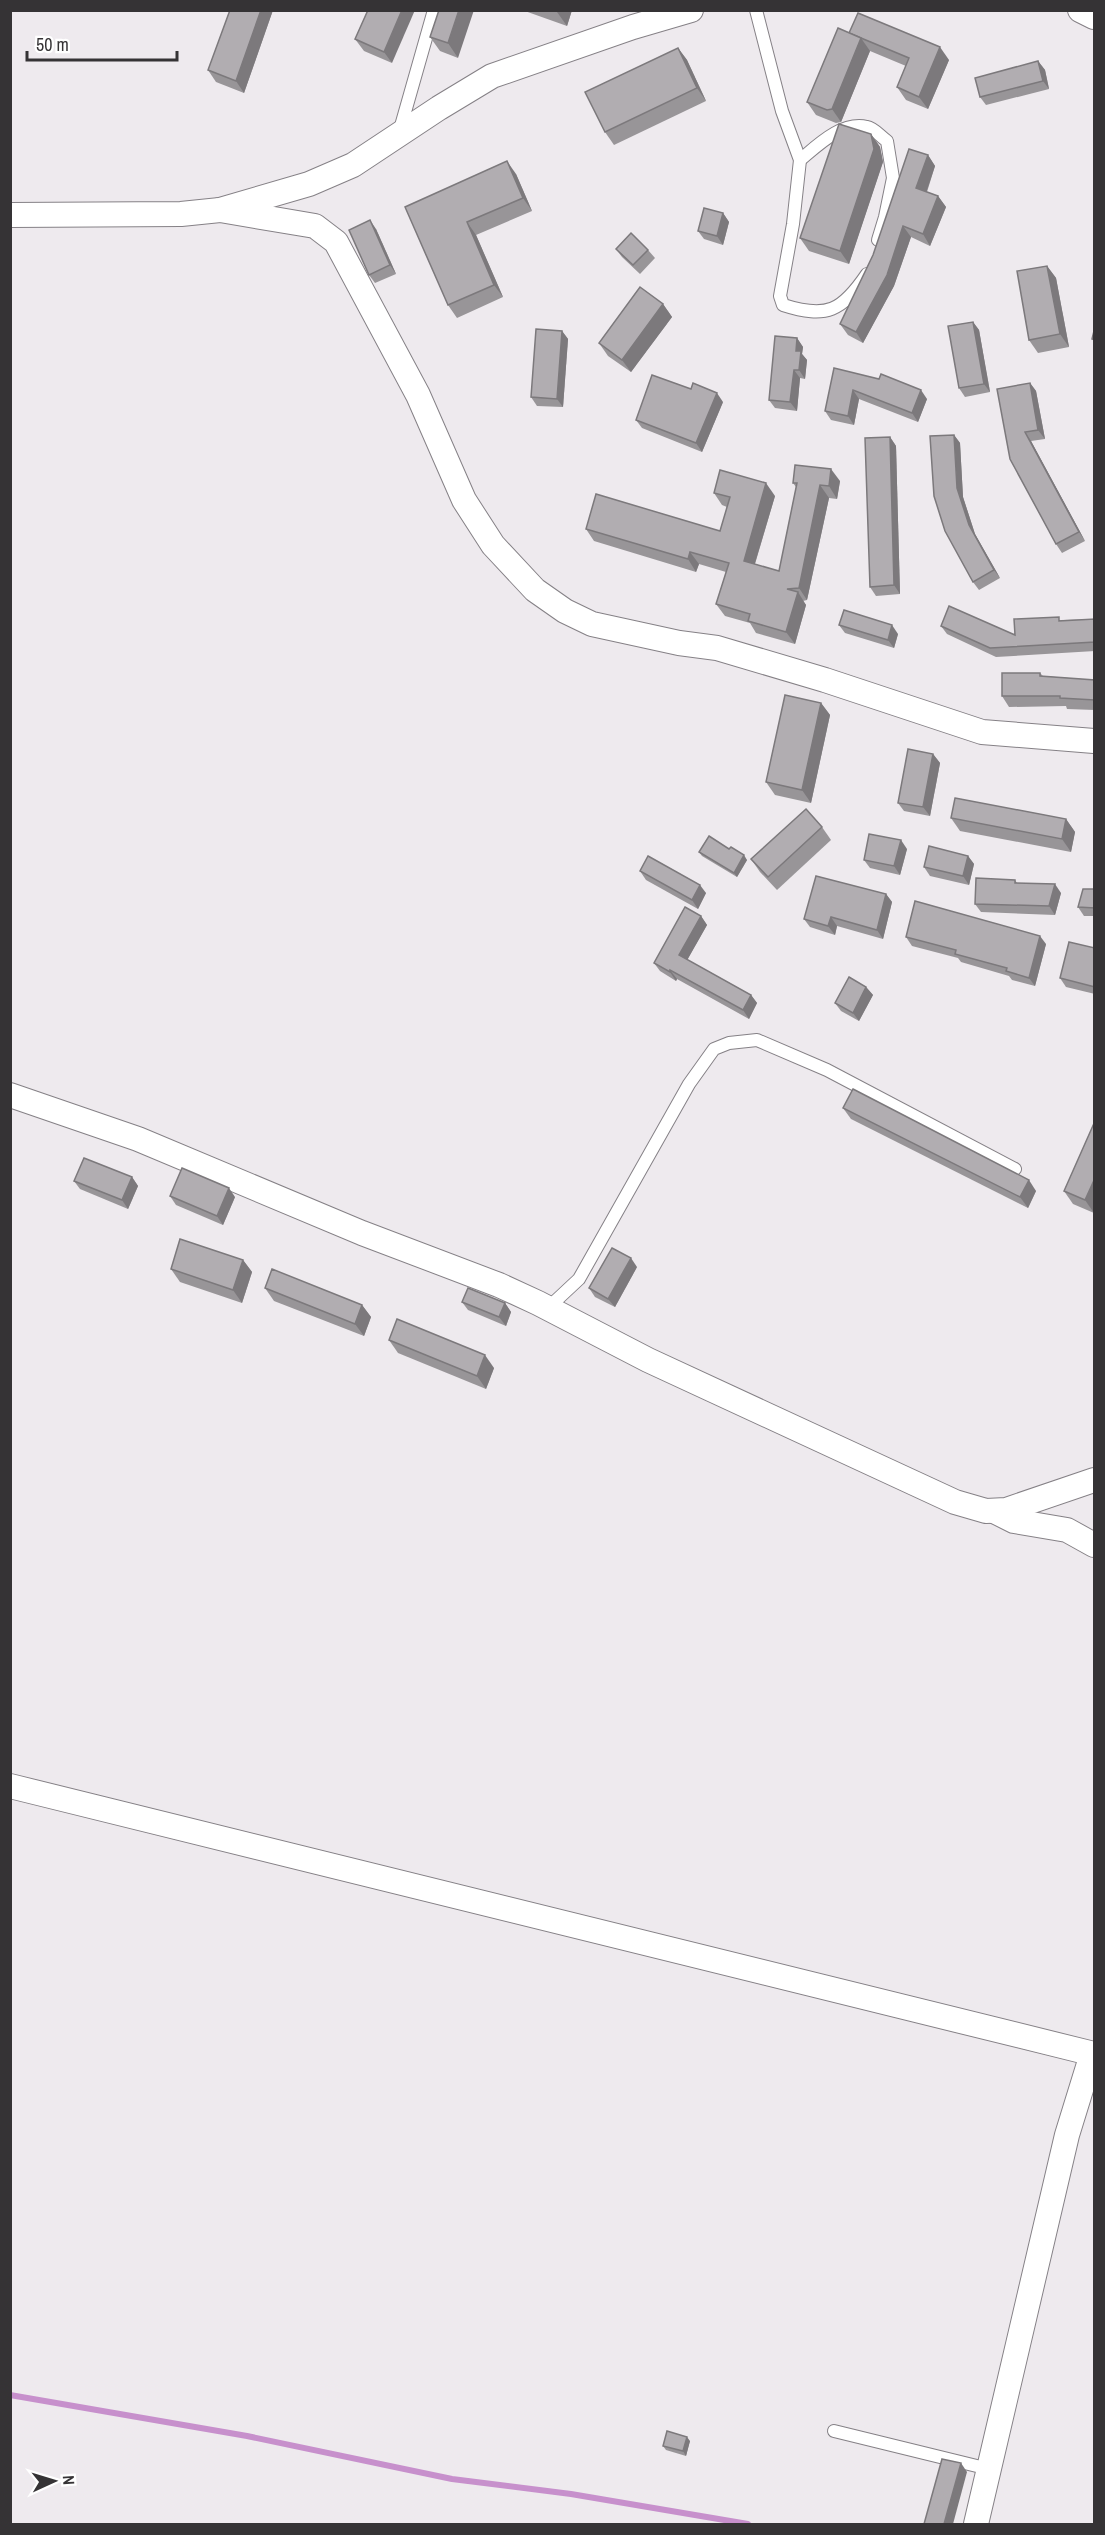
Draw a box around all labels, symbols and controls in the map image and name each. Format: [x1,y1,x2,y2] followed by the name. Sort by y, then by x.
[27,24,177,62] scale bar
[36,32,69,57] text: 50 m
[24,2451,84,2511] north arrow
[58,2474,80,2485] text: N

